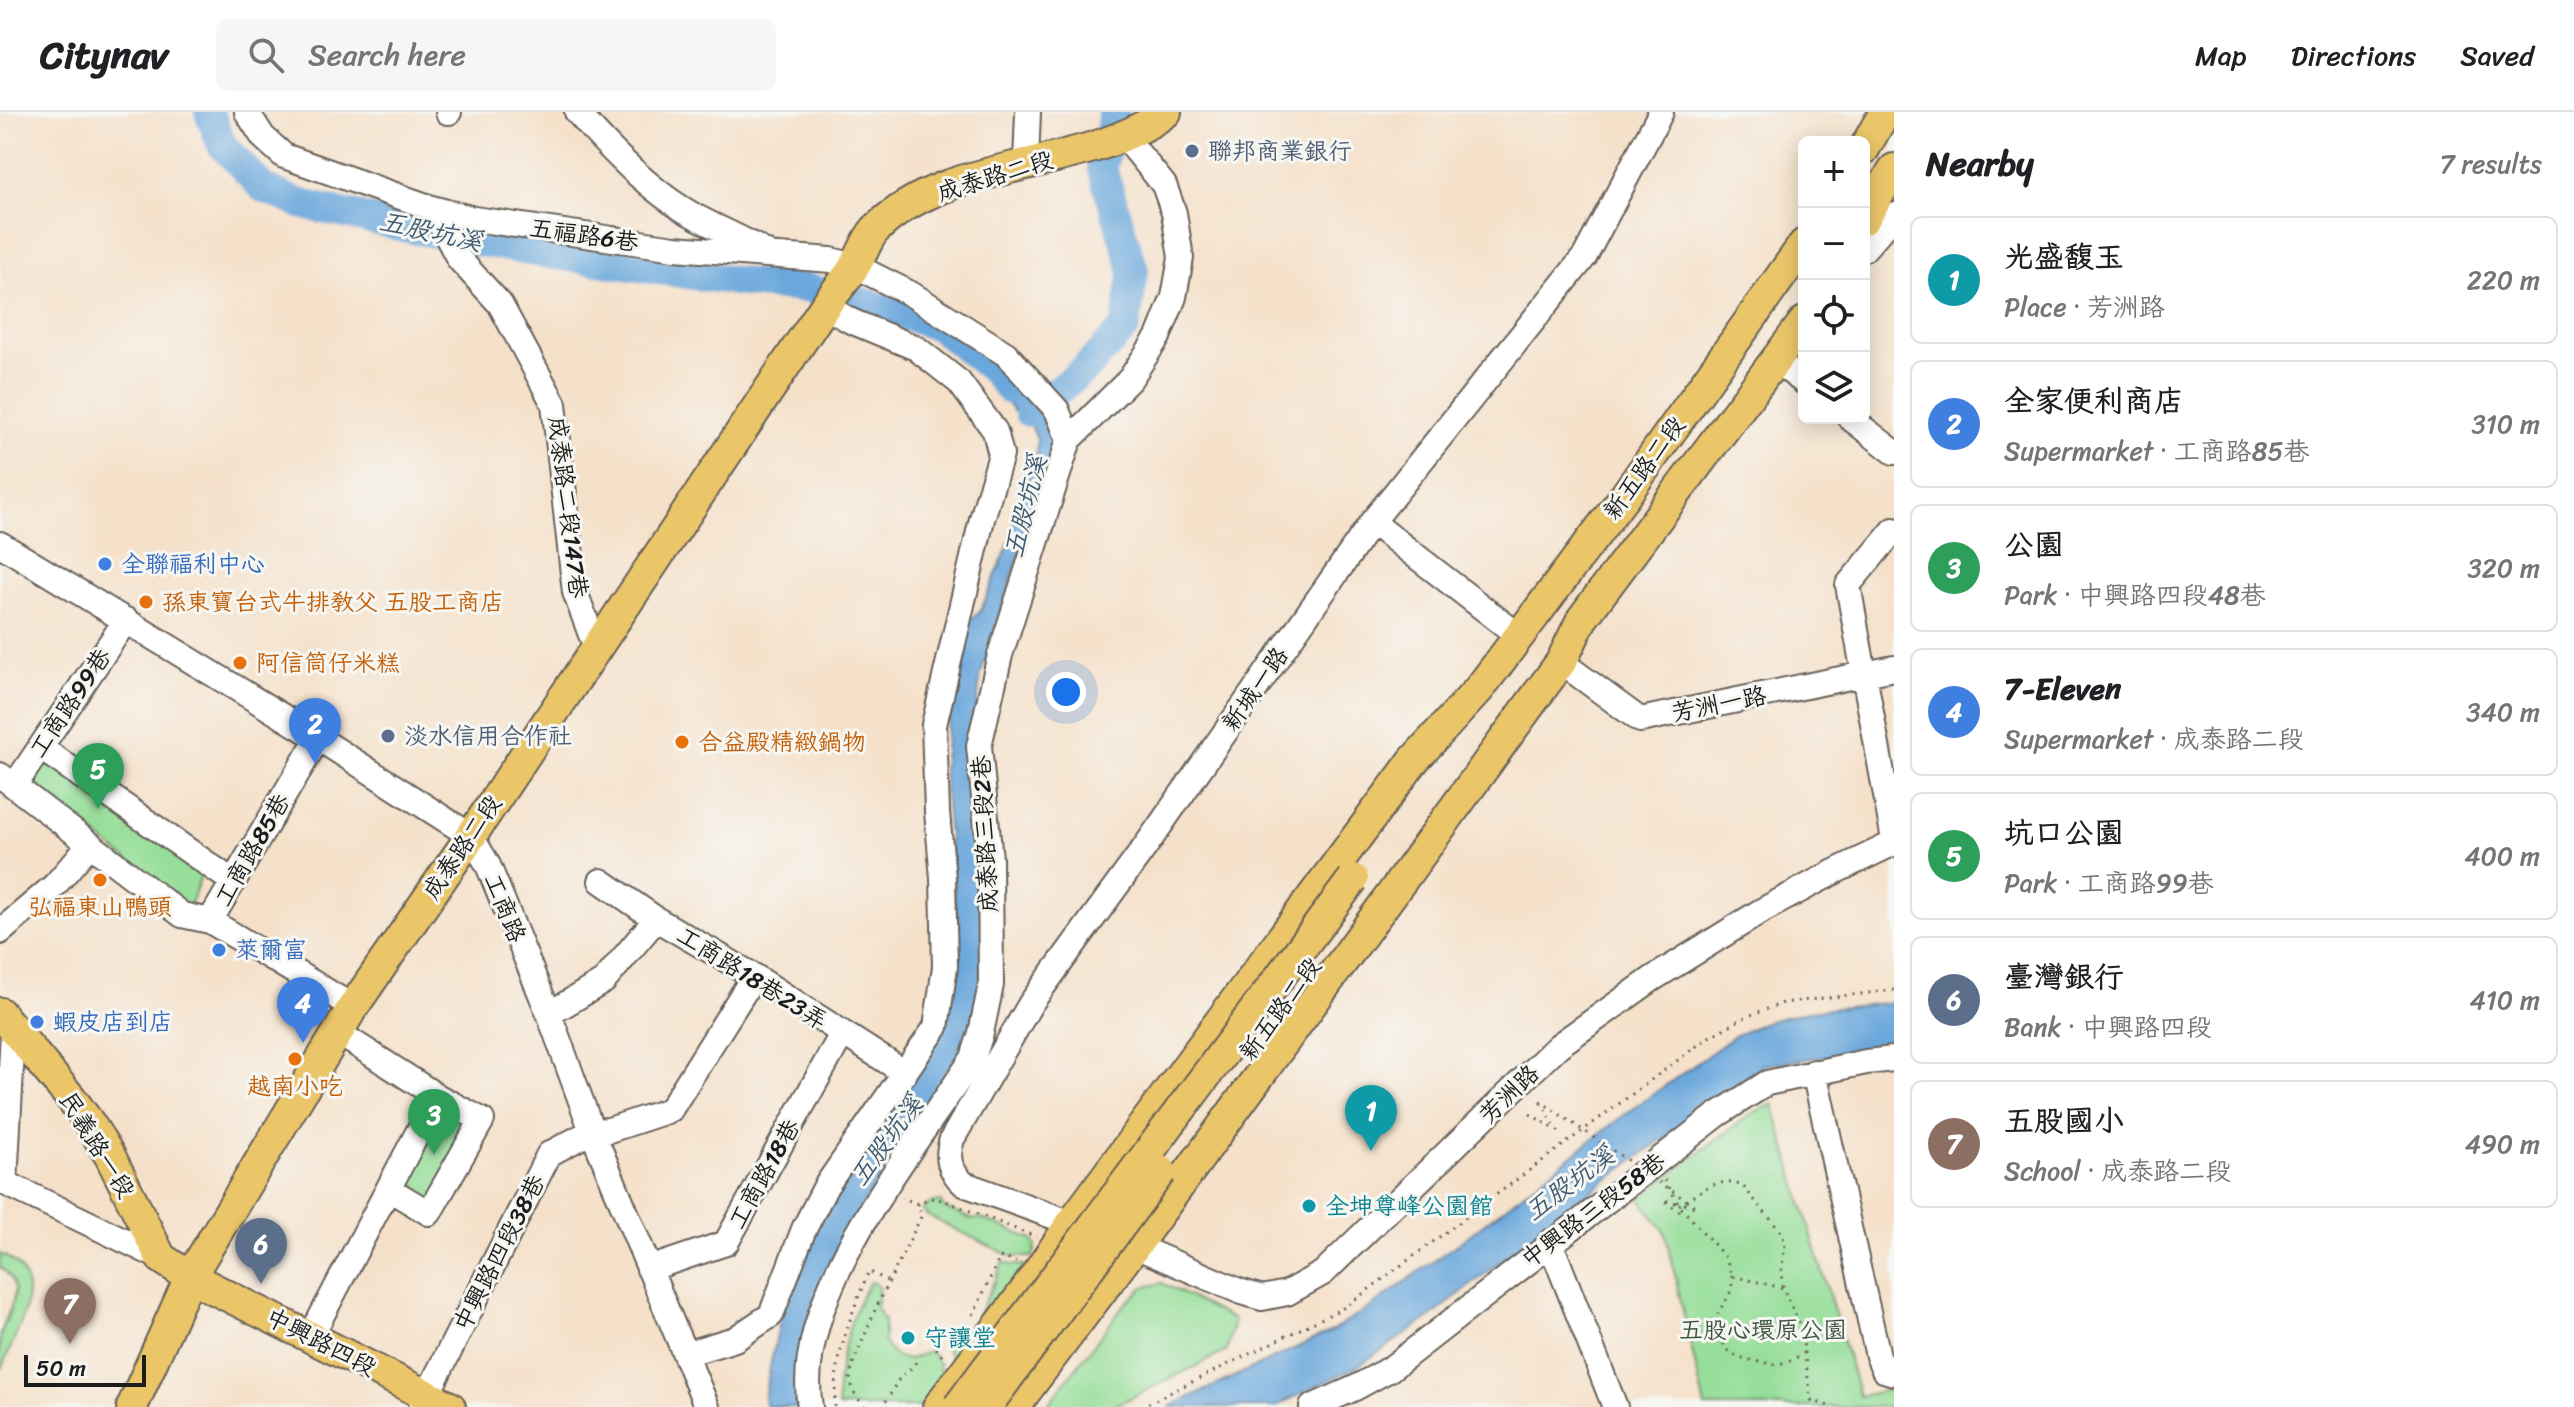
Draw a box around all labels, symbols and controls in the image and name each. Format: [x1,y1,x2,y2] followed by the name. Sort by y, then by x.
[216,19,776,91] search box
[40,22,168,89] text: Citynav
[308,28,466,82] text: Search here
[2195,31,2247,80] text: Map
[2291,31,2416,80] text: Directions
[2460,31,2534,80] text: Saved
[244,33,288,77] icon: search
[1208,130,1352,172] place label: 聯邦商業銀行
[1926,134,2034,194] text: Nearby
[1798,136,1870,424] map controls
[1798,136,1870,208] button: +
[931,138,1059,214] street label: 成泰路二段
[2440,141,2542,187] text: 7 results
[1183,142,1201,160] marker: 聯邦商業銀行
[375,198,489,265] water label: 五股坑溪
[527,207,641,263] street label: 五福路6巷
[1798,208,1870,280] button: −
[2004,230,2124,284] text: 光盛馥玉
[1948,257,1960,303] text: 1
[2467,257,2540,303] text: 220 m
[1798,280,1870,352] button: locate
[2004,284,2165,330] text: Place · 芳洲路
[1798,352,1870,424] button: layers
[2004,374,2184,428] text: 全家便利商店
[1946,401,1962,447] text: 2
[2471,401,2540,447] text: 310 m
[1592,407,1696,529] street label: 新五路二段
[536,414,600,600] street label: 成泰路二段147巷
[2004,428,2309,474] text: Supermarket · 工商路85巷
[990,448,1060,562] water label: 五股坑溪
[2004,518,2064,572] text: 公園
[121,543,265,585] place label: 全聯福利中心
[1947,545,1961,591] text: 3
[2468,545,2540,591] text: 320 m
[96,555,114,573] marker: 全聯福利中心
[2004,572,2266,618] text: Park · 中興路四段48巷
[162,581,504,623] place label: 孫東寶台式牛排教父 五股工商店
[137,593,155,611] marker: 孫東寶台式牛排教父 五股工商店
[1210,638,1300,740] street label: 新城一路
[18,639,122,767] street label: 工商路99巷
[256,642,400,684] place label: 阿信筒仔米糕
[231,654,249,672] marker: 阿信筒仔米糕
[2004,662,2121,716] text: 7-Eleven
[1046,672,1086,712] your location
[1668,674,1770,734] street label: 芳洲一路
[1946,689,1962,735] text: 4
[2466,689,2540,735] text: 340 m
[289,698,341,764] pin: 2
[404,715,572,757] place label: 淡水信用合作社
[2004,716,2304,762] text: Supermarket · 成泰路二段
[698,721,866,763] place label: 合益殿精緻鍋物
[379,727,397,745] marker: 淡水信用合作社
[673,733,691,751] marker: 合益殿精緻鍋物
[72,743,124,809] pin: 5
[960,754,1010,914] street label: 成泰路三段2巷
[203,785,301,915] street label: 工商路85巷
[411,786,513,908] street label: 成泰路二段
[2004,806,2124,860] text: 坑口公園
[1946,833,1962,879] text: 5
[2464,833,2540,879] text: 400 m
[2004,860,2214,906] text: Park · 工商路99巷
[472,867,538,949] street label: 工商路
[91,871,109,889] marker: 弘福東山鴨頭
[28,886,172,928] place label: 弘福東山鴨頭
[668,915,836,1041] street label: 工商路18巷23弄
[235,929,307,971] place label: 萊爾富
[210,941,228,959] marker: 萊爾富
[1228,948,1332,1070] street label: 新五路二段
[2004,950,2124,1004] text: 臺灣銀行
[277,977,329,1043] pin: 4
[1947,977,1961,1023] text: 6
[2469,977,2540,1023] text: 410 m
[53,1001,173,1043] place label: 蝦皮店到店
[2004,1004,2212,1050] text: Bank · 中興路四段
[28,1013,46,1031] marker: 蝦皮店到店
[286,1050,304,1068] marker: 越南小吃
[1469,1054,1549,1134] street label: 芳洲路
[247,1065,343,1107] place label: 越南小吃
[47,1083,147,1207] street label: 民義路一段
[837,1083,936,1196] water label: 五股坑溪
[1345,1085,1397,1151] pin: 1
[408,1089,460,1155] pin: 3
[2004,1094,2124,1148] text: 五股國小
[716,1111,812,1237] street label: 工商路18巷
[1947,1121,1961,1167] text: 7
[2465,1121,2540,1167] text: 490 m
[1514,1132,1626,1233] water label: 五股坑溪
[1511,1141,1675,1279] street label: 中興路三段58巷
[2004,1148,2231,1194] text: School · 成泰路二段
[441,1167,557,1339] street label: 中興路四段38巷
[1325,1185,1493,1227] place label: 全坤尊峰公園館
[1300,1197,1318,1215] marker: 全坤尊峰公園館
[235,1218,287,1284] pin: 6
[44,1278,96,1344] pin: 7
[258,1296,384,1388] street label: 中興路四段
[1679,1309,1847,1351] park label: 五股心環原公園
[924,1317,996,1359] place label: 守讓堂
[899,1329,917,1347] marker: 守讓堂
[36,1349,86,1388] text: 50 m
[24,1351,146,1387] scale bar

